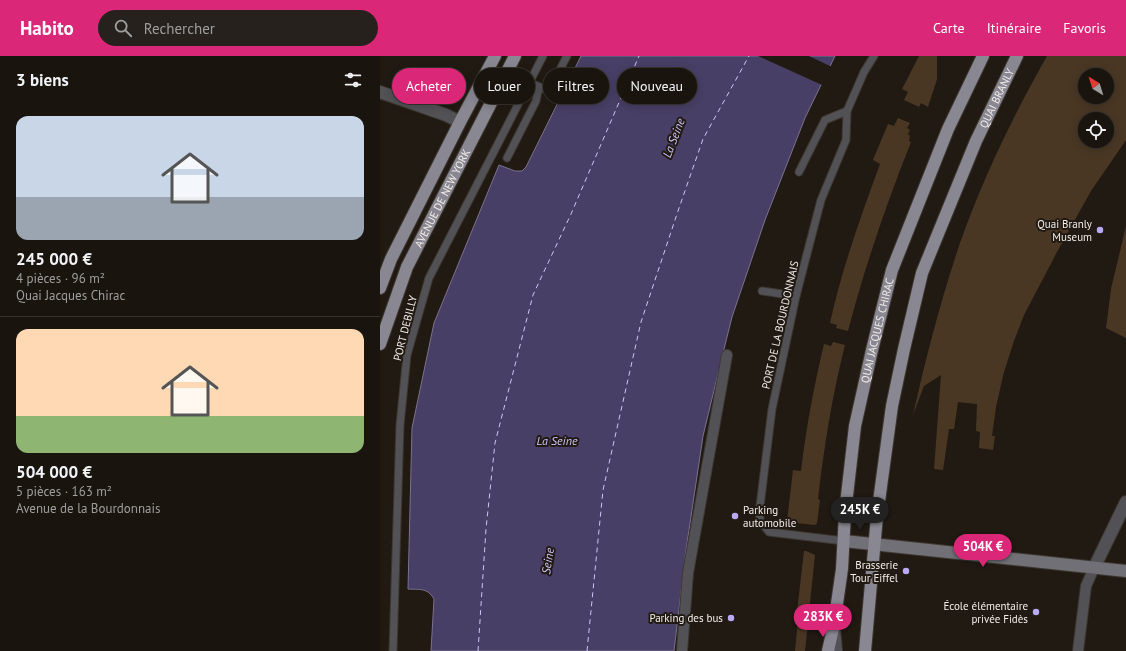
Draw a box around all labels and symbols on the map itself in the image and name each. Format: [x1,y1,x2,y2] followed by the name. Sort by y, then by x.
[976,65,1017,130] street label: QUAI BRANLY
[1078,68,1114,104] north arrow
[659,116,688,160] water label: La Seine
[411,146,473,250] street label: AVENUE DE NEW YORK
[1037,217,1093,244] place label: Quai Branly Museum
[1095,225,1105,235] marker: Quai Branly Museum
[758,259,802,391] street label: PORT DE LA BOURDONNAIS
[858,276,897,384] street label: QUAI JACQUES CHIRAC
[390,293,420,362] street label: PORT DEBILLY
[536,433,578,448] water label: La Seine
[827,497,893,531] pin: 245K €
[743,503,797,530] place label: Parking automobile
[730,511,740,521] marker: Parking automobile
[950,534,1016,568] pin: 504K €
[538,546,557,575] water label: Seine
[850,558,899,585] place label: Brasserie Tour Eiffel
[901,566,911,576] marker: Brasserie Tour Eiffel
[943,599,1028,626] place label: École élémentaire privée Fidès
[790,604,856,638] pin: 283K €
[1031,607,1041,617] marker: École élémentaire privée Fidès
[649,611,723,625] place label: Parking des bus
[726,613,736,623] marker: Parking des bus

